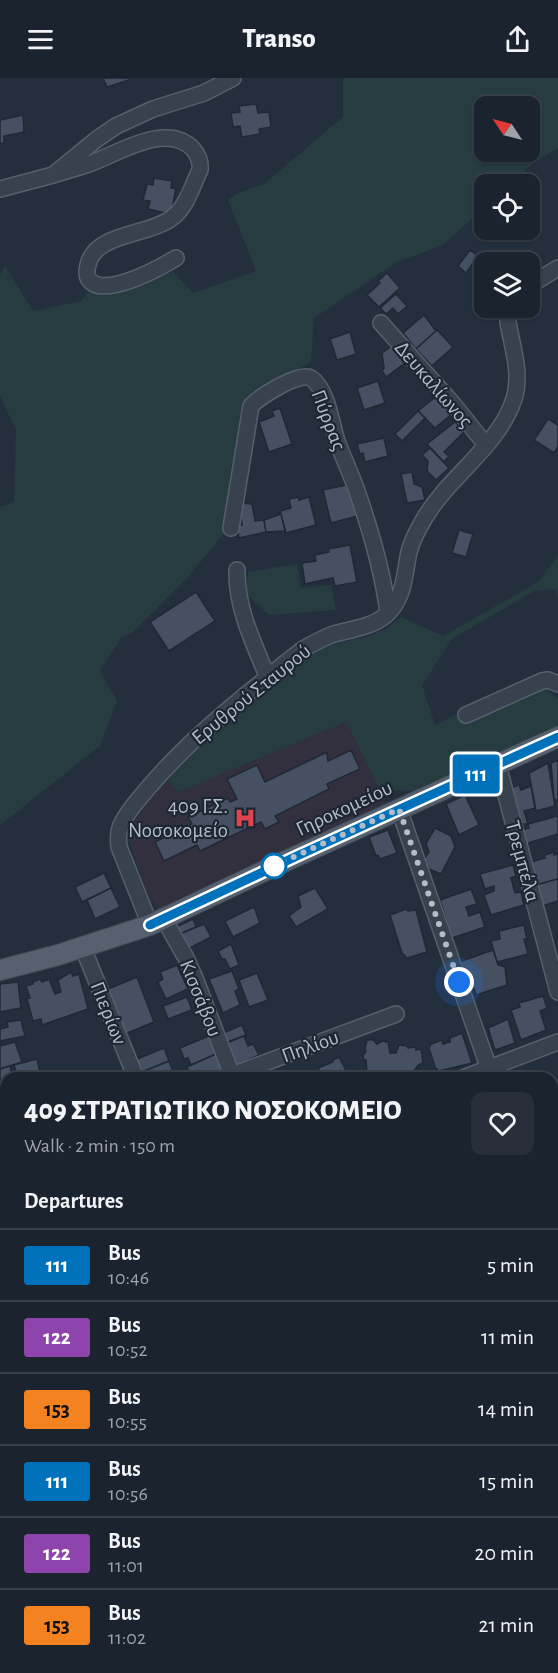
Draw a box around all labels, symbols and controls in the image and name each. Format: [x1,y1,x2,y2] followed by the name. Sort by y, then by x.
[24,23,57,56] icon: menu
[501,23,534,56] icon: share
[242,25,316,52] text: Transo
[474,96,540,162] north arrow
[474,96,540,318] map controls
[474,174,540,240] button: locate
[474,252,540,318] button: layers
[391,337,477,432] street label: Δευκαλίωνος
[307,387,350,453] street label: Πύρρας
[188,640,315,749] street label: Ερυθρού Σταυρού
[442,754,510,794] line badge: 111
[465,764,487,785] text: 111
[293,777,396,840] street label: Γηροκομείου
[128,796,228,841] place label: 409 Γ.Σ. Νοσοκομείο
[233,806,257,830] hospital icon: 409 Γ.Σ. Νοσοκομείο
[502,818,543,904] street label: Τρεμπέλα
[261,853,287,879] unlabelled marker
[176,957,225,1040] street label: Κισσάβου
[444,967,474,997] your location
[86,979,131,1048] street label: Πιερίων
[279,1027,341,1066] street label: Πηλίου
[471,1092,534,1155] button: heart
[24,1097,402,1125] text: 409 ΣΤΡΑΤΙΩΤΙΚΟ ΝΟΣΟΚΟΜΕΙΟ
[24,1136,175,1156] text: Walk · 2 min · 150 m
[24,1190,124,1212] text: Departures
[108,1242,141,1264] text: Bus
[487,1254,534,1276] text: 5 min
[46,1255,68,1276] text: 111
[108,1268,149,1288] text: 10:46
[108,1314,141,1336] text: Bus
[481,1326,534,1348] text: 11 min
[43,1327,71,1348] text: 122
[108,1340,147,1360] text: 10:52
[108,1386,141,1408] text: Bus
[478,1398,534,1420] text: 14 min
[44,1399,70,1420] text: 153
[108,1412,147,1432] text: 10:55
[108,1458,141,1480] text: Bus
[479,1470,534,1492] text: 15 min
[46,1471,68,1492] text: 111
[108,1484,148,1504] text: 10:56
[108,1530,141,1552] text: Bus
[474,1542,534,1564] text: 20 min
[43,1543,71,1564] text: 122
[108,1556,144,1576] text: 11:01
[108,1602,141,1624] text: Bus
[479,1614,534,1636] text: 21 min
[44,1615,70,1636] text: 153
[108,1628,146,1648] text: 11:02

